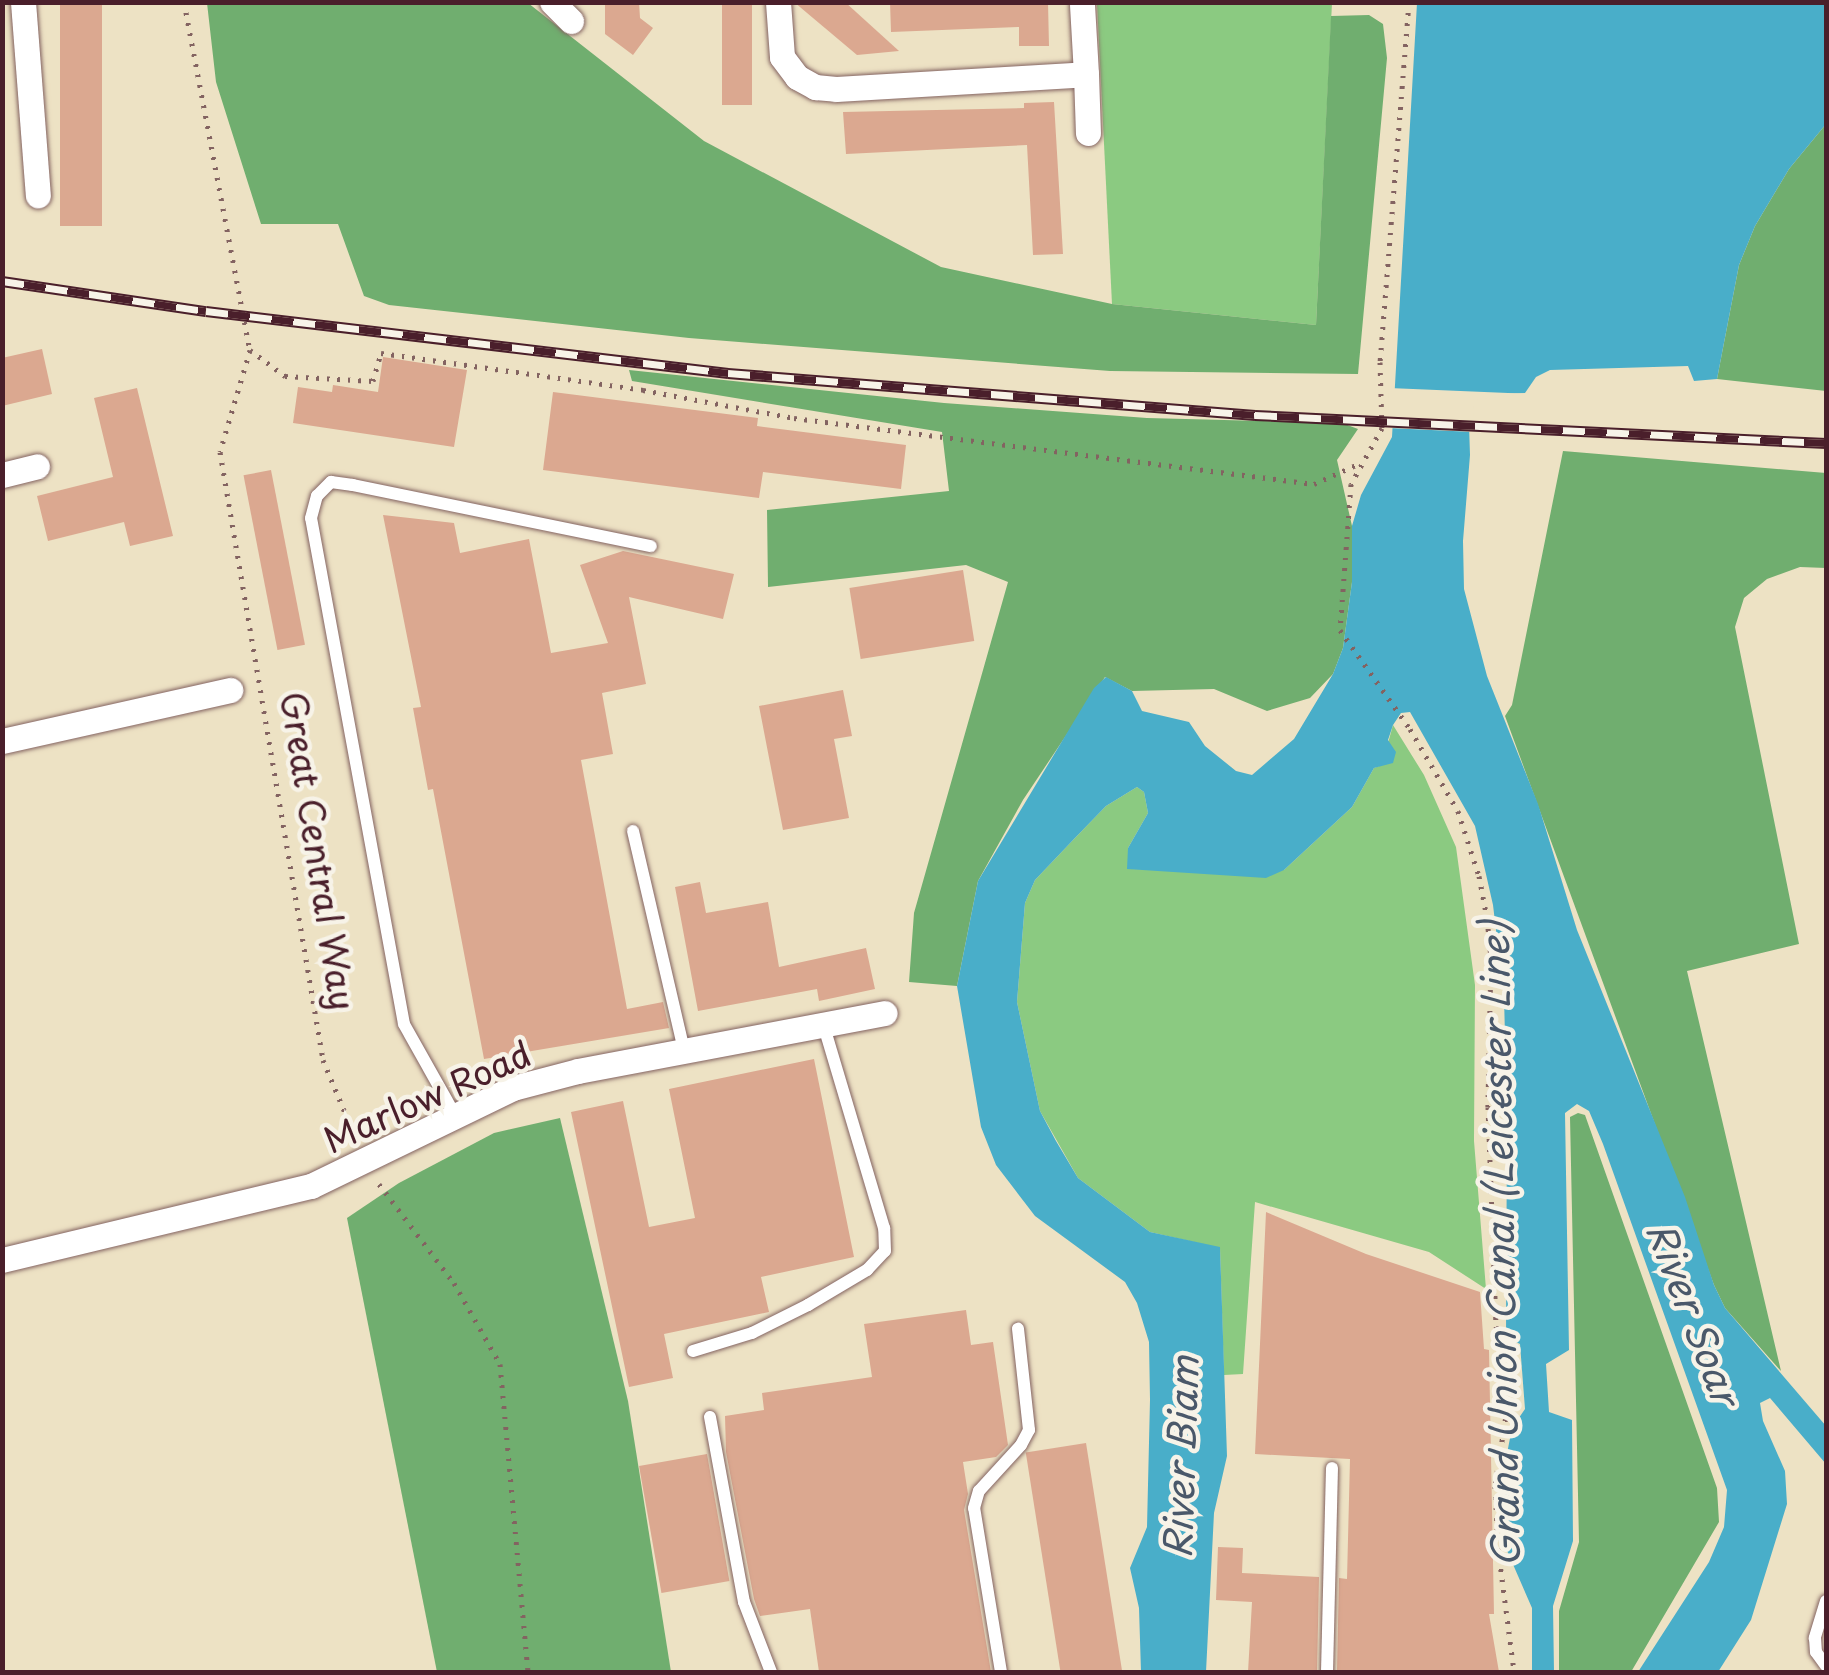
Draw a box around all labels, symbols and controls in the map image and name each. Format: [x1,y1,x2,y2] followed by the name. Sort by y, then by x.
[273,688,365,1014] street label: Great Central Way
[1471,918,1527,1570] water label: Grand Union Canal (Leicester Line)
[317,1032,537,1160] street label: Marlow Road
[1638,1215,1750,1411] water label: River Soar
[1154,1355,1206,1559] water label: River Biam

